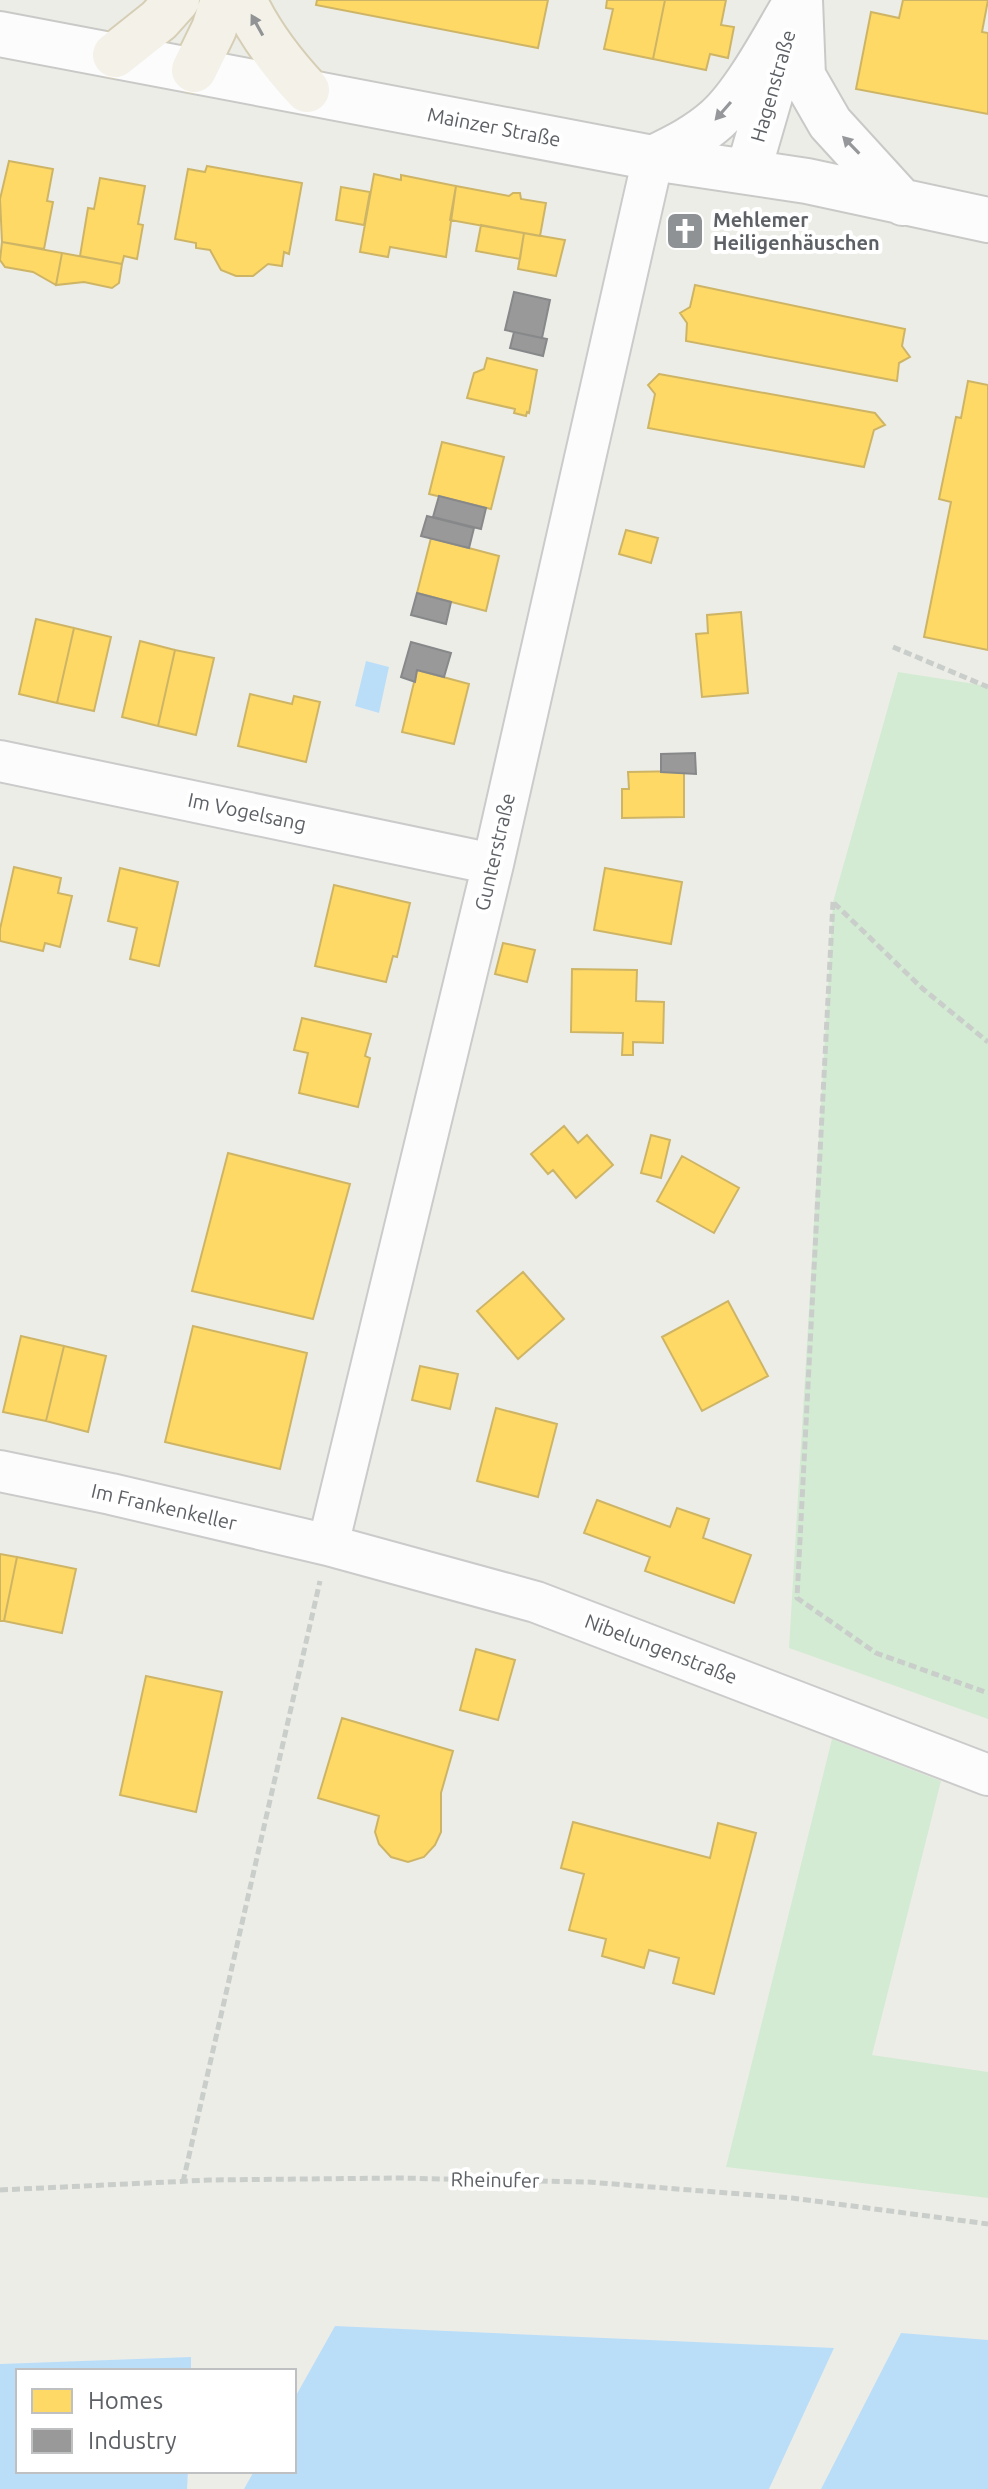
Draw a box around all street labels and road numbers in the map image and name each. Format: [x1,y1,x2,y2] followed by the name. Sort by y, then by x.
[746,27,800,145] street label: Hagenstraße
[425,102,563,151] street label: Mainzer Straße
[186,788,308,835] street label: Im Vogelsang
[470,791,519,913] street label: Gunterstraße
[89,1479,239,1535] street label: Im Frankenkeller
[582,1609,741,1688] street label: Nibelungenstraße
[450,2167,540,2192] street label: Rheinufer

